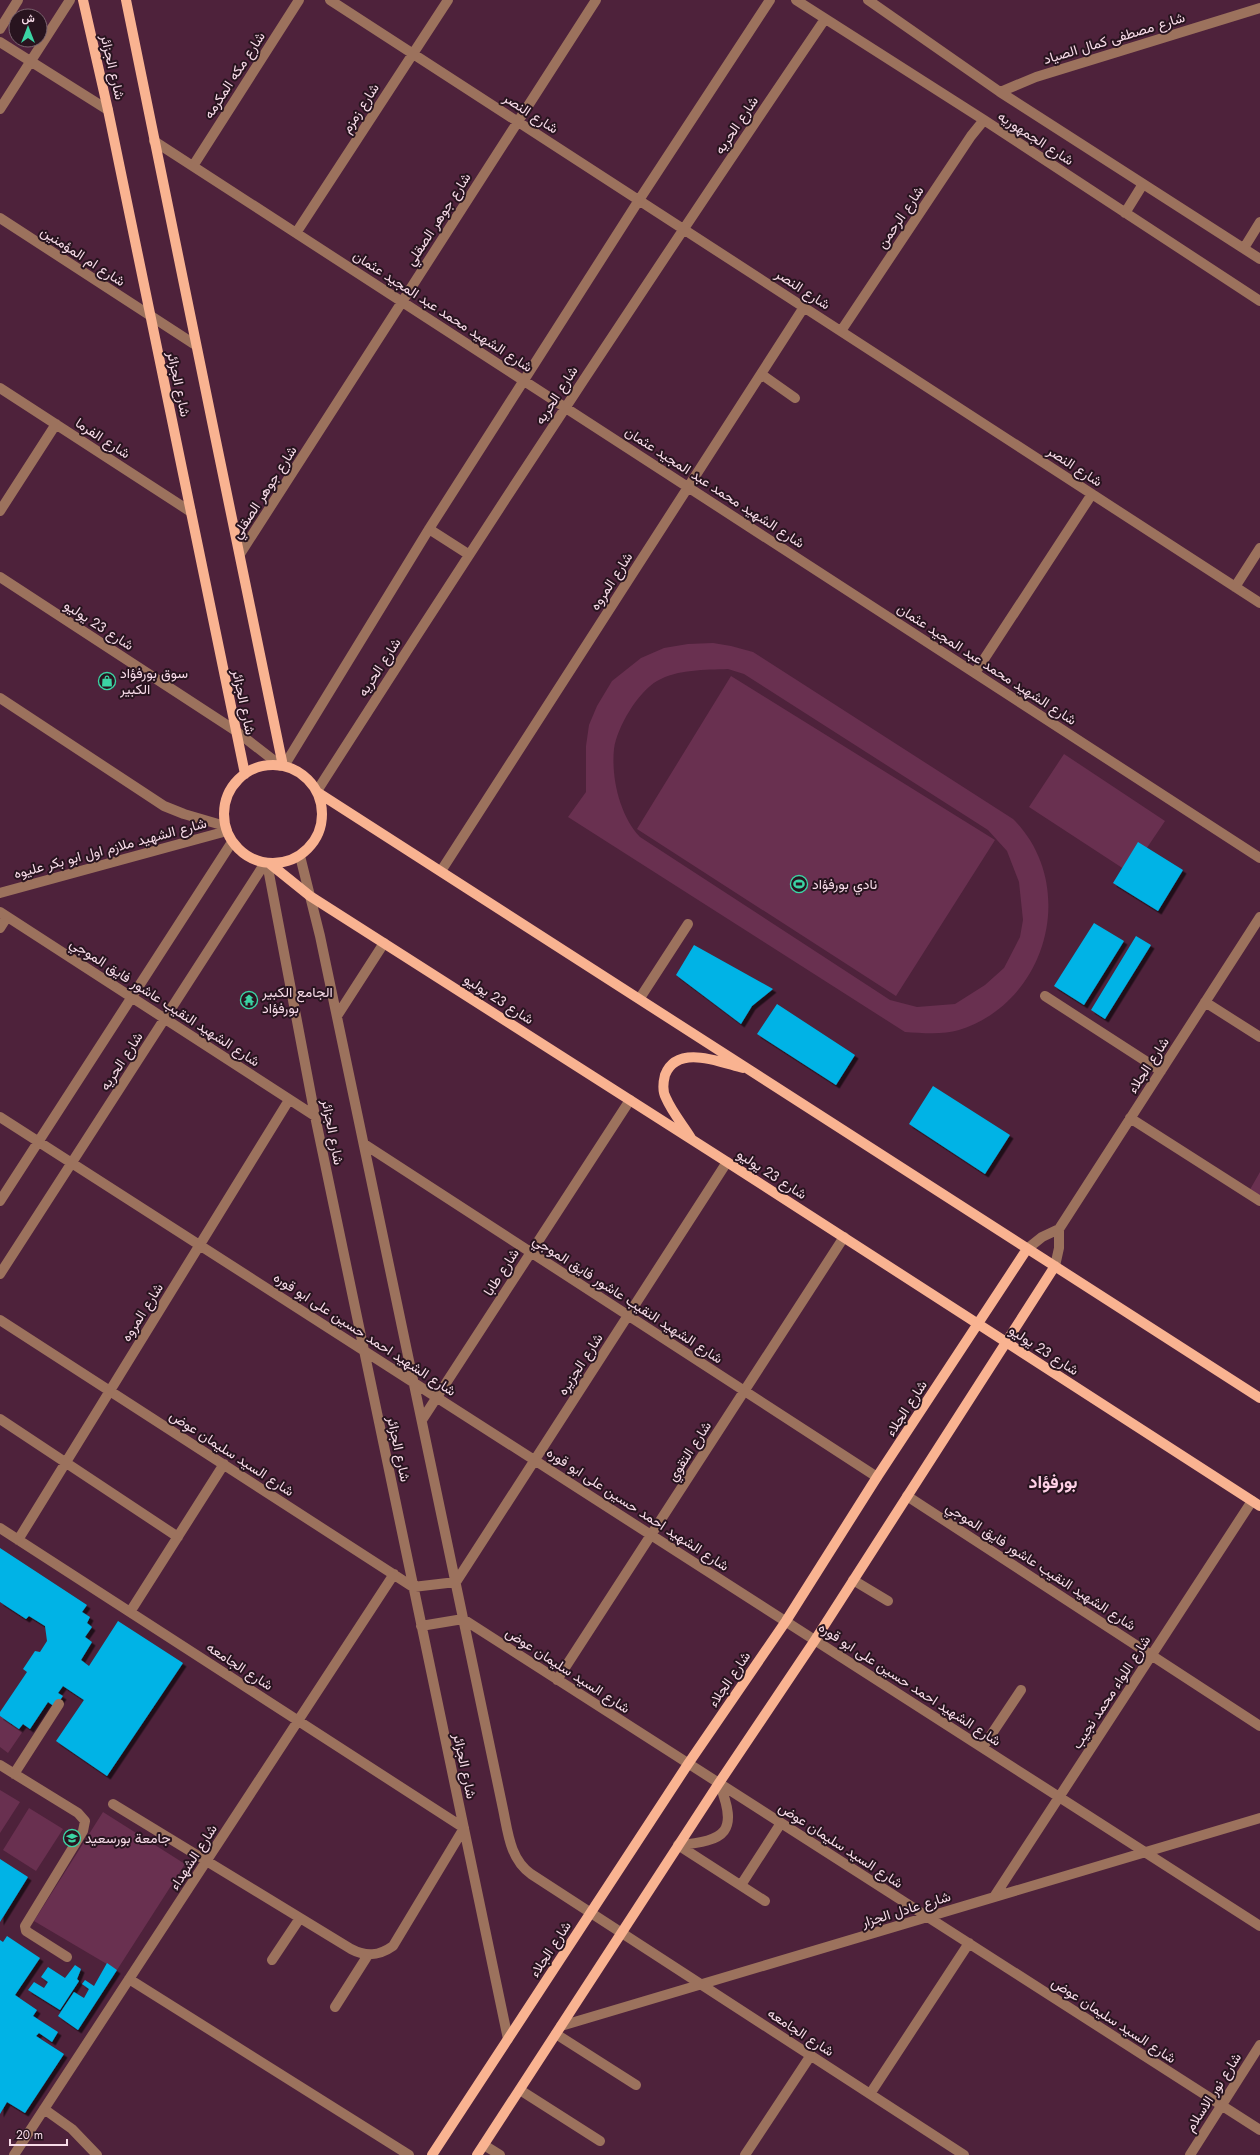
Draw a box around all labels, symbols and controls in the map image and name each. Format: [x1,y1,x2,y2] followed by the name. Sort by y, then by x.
[1041,7,1188,70] street label: شارع مصطفى كمال الصياد
[8,8,48,48] north arrow
[21,10,35,26] text: ش
[198,28,270,123] street label: شارع مكه المكرمه
[95,31,130,102] street label: شارع الجزائر
[336,79,385,138] street label: شارع زمزم
[498,87,562,139] street label: شارع النصر
[709,92,764,159] street label: شارع الحريه
[994,106,1078,171] street label: شارع الجمهوريه
[400,169,477,270] street label: شارع جوهر الصقلي
[872,182,929,253] street label: شارع الرحمن
[36,221,129,292] street label: شارع ام المؤمنين
[349,245,537,378] street label: شارع الشهيد محمد عبد المجيد عثمان
[770,263,834,315] street label: شارع النصر
[161,348,196,419] street label: شارع الجزائر
[530,362,583,429] street label: شارع الحريه
[71,413,134,464] street label: شارع الفرما
[621,421,809,554] street label: شارع الشهيد محمد عبد المجيد عثمان
[1042,440,1106,492] street label: شارع النصر
[226,442,303,543] street label: شارع جوهر الصقلي
[585,548,638,615] street label: شارع المروه
[60,595,138,656] street label: شارع 23 يوليو
[893,598,1081,731] street label: شارع الشهيد محمد عبد المجيد عثمان
[353,634,406,701] street label: شارع الحريه
[119,663,188,699] place label: سوق بورفؤاد الكبير
[226,666,261,737] street label: شارع الجزائر
[97,671,117,691] shop icon: سوق بورفؤاد الكبير
[11,813,209,884] street label: شارع الشهيد ملازم اول ابو بكر عليوه
[789,874,809,894] sports icon: نادي بورفؤاد
[812,874,877,896] place label: نادي بورفؤاد
[65,933,264,1073] street label: شارع الشهيد النقيب عاشور فايق الموجي
[460,969,538,1030] street label: شارع 23 يوليو
[261,982,333,1018] place label: الجامع الكبير بورفؤاد
[239,990,259,1010] temple icon: الجامع الكبير بورفؤاد
[95,1028,148,1095] street label: شارع الحريه
[1122,1033,1174,1098] street label: شارع الجلاء
[316,1096,349,1167] street label: شارع الجزائر
[733,1144,811,1205] street label: شارع 23 يوليو
[528,1230,727,1370] street label: شارع الشهيد النقيب عاشور فايق الموجي
[478,1244,525,1300] street label: شارع طابا
[269,1267,460,1402] street label: شارع الشهيد احمد حسين على ابو قوره
[116,1279,169,1346] street label: شارع المروه
[1005,1320,1083,1381] street label: شارع 23 يوليو
[552,1329,608,1399] street label: شارع الجزيره
[880,1376,932,1441] street label: شارع الجلاء
[165,1405,298,1502] street label: شارع السيد سليمان عوض
[381,1413,416,1484] street label: شارع الجزائر
[662,1417,718,1486] street label: شارع التقوي
[542,1442,733,1577] street label: شارع الشهيد احمد حسين على ابو قوره
[1028,1469,1078,1495] district label: بورفؤاد
[941,1497,1140,1637] street label: شارع الشهيد النقيب عاشور فايق الموجي
[814,1617,1005,1752] street label: شارع الشهيد احمد حسين على ابو قوره
[501,1622,634,1719] street label: شارع السيد سليمان عوض
[1067,1631,1156,1753] street label: شارع اللواء محمد نجيب
[202,1637,277,1696] street label: شارع الجامعه
[703,1647,756,1711] street label: شارع الجلاء
[447,1730,482,1801] street label: شارع الجزائر
[774,1797,907,1894] street label: شارع السيد سليمان عوض
[164,1820,223,1894] street label: شارع الشهداء
[62,1828,82,1848] school or university icon: جامعة بورسعيد
[85,1828,171,1848] place label: جامعة بورسعيد
[858,1886,953,1933] street label: شارع عادل الجزار
[524,1917,576,1982] street label: شارع الجلاء
[1047,1972,1180,2069] street label: شارع السيد سليمان عوض
[763,2003,838,2062] street label: شارع الجامعه
[1180,2049,1247,2136] street label: شارع نور الاسلام
[10,2121,67,2147] scale bar
[16,2126,43,2144] text: 20 m

